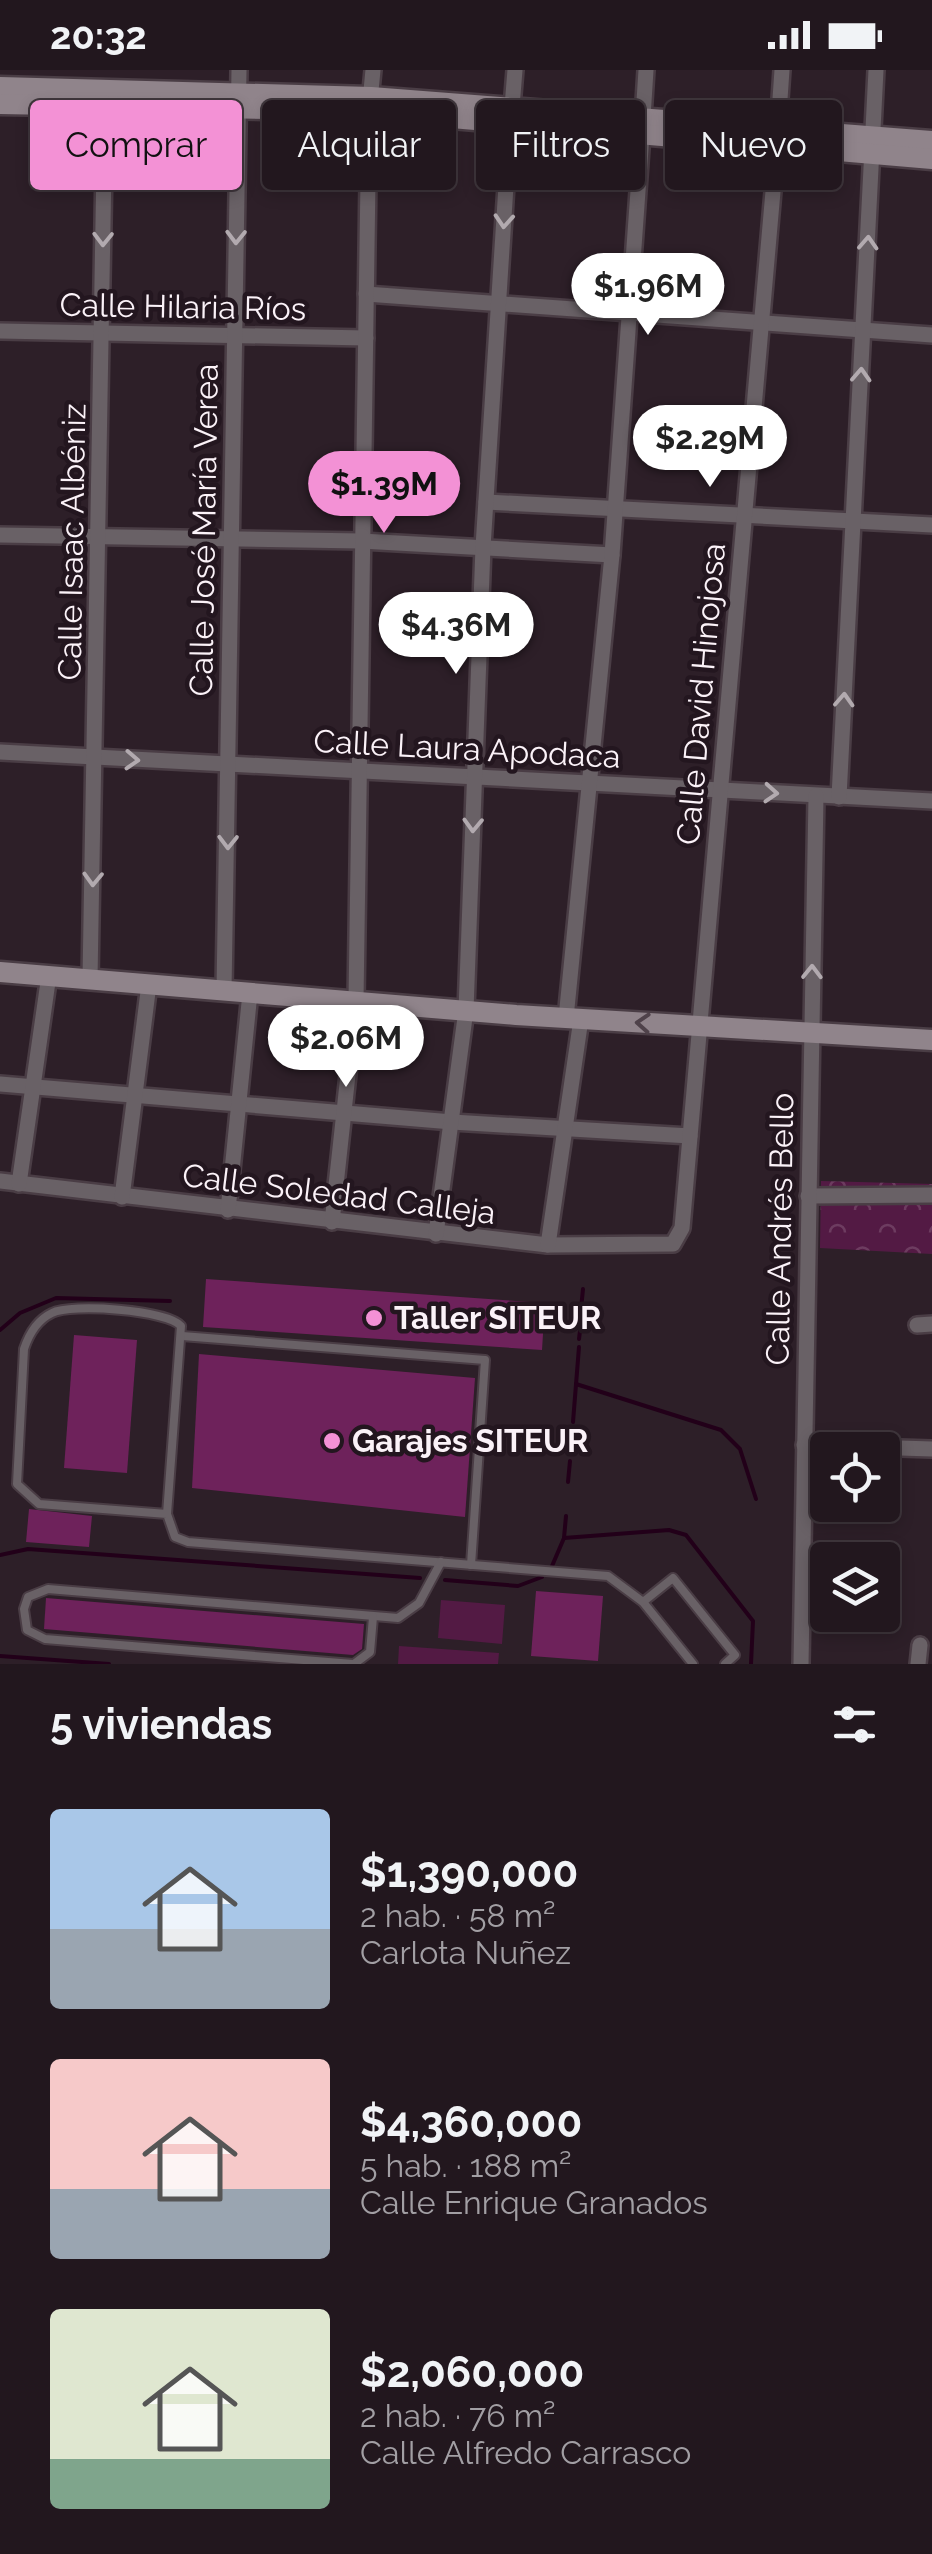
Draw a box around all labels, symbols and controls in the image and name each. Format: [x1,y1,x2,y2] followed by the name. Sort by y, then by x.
[50,13,147,58] text: 20:32
[30,100,242,190] chip: Comprar
[262,100,456,190] chip: Alquilar
[476,100,645,190] chip: Filtros
[665,100,842,190] chip: Nuevo
[493,213,515,229] one-way arrow
[225,230,246,246] one-way arrow
[92,232,114,248] one-way arrow
[857,234,878,250] one-way arrow
[567,253,729,338] pin: $1.96M
[593,267,703,304] text: $1.96M
[59,286,307,327] street label: Calle Hilaria Ríos
[182,363,225,697] street label: Calle José María Verea
[850,367,871,383] one-way arrow
[51,403,92,681] street label: Calle Isaac Albéniz
[629,405,791,490] pin: $2.29M
[655,419,765,456] text: $2.29M
[303,451,465,536] pin: $1.39M
[330,465,438,502] text: $1.39M
[669,541,732,846] street label: Calle David Hinojosa
[375,592,537,677] pin: $4.36M
[401,606,511,643] text: $4.36M
[833,691,854,707] one-way arrow
[313,722,621,775] street label: Calle Laura Apodaca
[125,749,141,770] one-way arrow
[764,782,780,803] one-way arrow
[463,817,484,833] one-way arrow
[217,835,238,851] one-way arrow
[82,872,103,888] one-way arrow
[801,963,823,978] one-way arrow
[265,1005,427,1090] pin: $2.06M
[635,1013,651,1035] one-way arrow
[290,1019,402,1056] text: $2.06M
[759,1092,800,1366] street label: Calle Andrés Bello
[180,1156,498,1231] street label: Calle Soledad Calleja
[394,1299,601,1336] place label: Taller SITEUR
[363,1307,385,1329] marker: Taller SITEUR
[352,1422,588,1459] place label: Garajes SITEUR
[321,1430,343,1452] marker: Garajes SITEUR
[810,1432,900,1632] map controls
[810,1432,900,1522] button: locate
[810,1542,900,1632] button: layers
[827,1697,882,1752] icon: filters
[50,1700,272,1749] text: 5 viviendas
[360,1848,578,1897] text: $1,390,000
[130,1849,250,1969] icon: home
[360,1897,556,1934] text: 2 hab. · 58 m²
[360,1934,571,1971] text: Carlota Nuñez
[360,2098,582,2147] text: $4,360,000
[130,2099,250,2219] icon: home
[360,2147,572,2184] text: 5 hab. · 188 m²
[360,2184,708,2221] text: Calle Enrique Granados
[360,2348,584,2397] text: $2,060,000
[130,2349,250,2469] icon: home
[360,2397,556,2434] text: 2 hab. · 76 m²
[360,2434,691,2471] text: Calle Alfredo Carrasco

